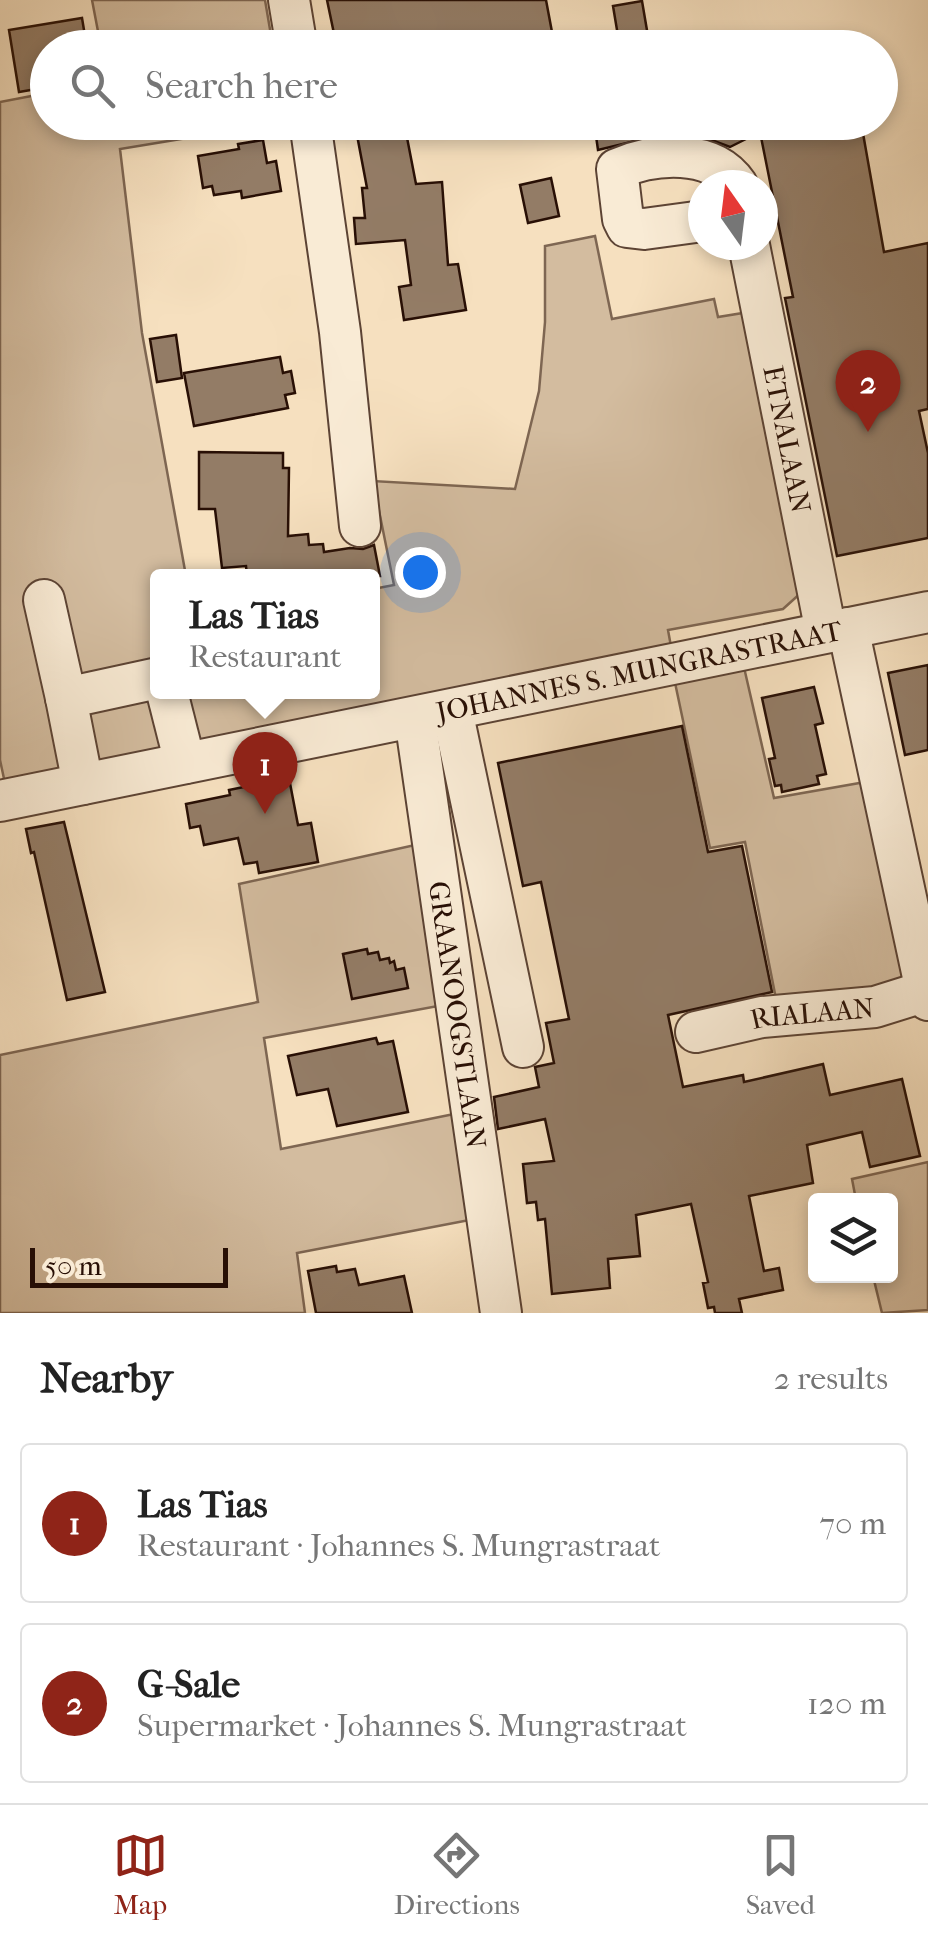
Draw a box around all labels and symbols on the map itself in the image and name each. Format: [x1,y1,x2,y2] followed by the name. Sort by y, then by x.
[688,170,778,260] north arrow
[836,350,900,432] pin: 2
[756,363,818,516] street label: ETNALAAN
[395,547,446,598] your location
[431,614,846,729] street label: JOHANNES S. MUNGRASTRAAT
[232,732,298,814] pin: 1
[422,879,493,1151] street label: GRAANOOGSTLAAN
[747,991,876,1036] street label: RIALAAN
[30,1243,228,1288] scale bar

